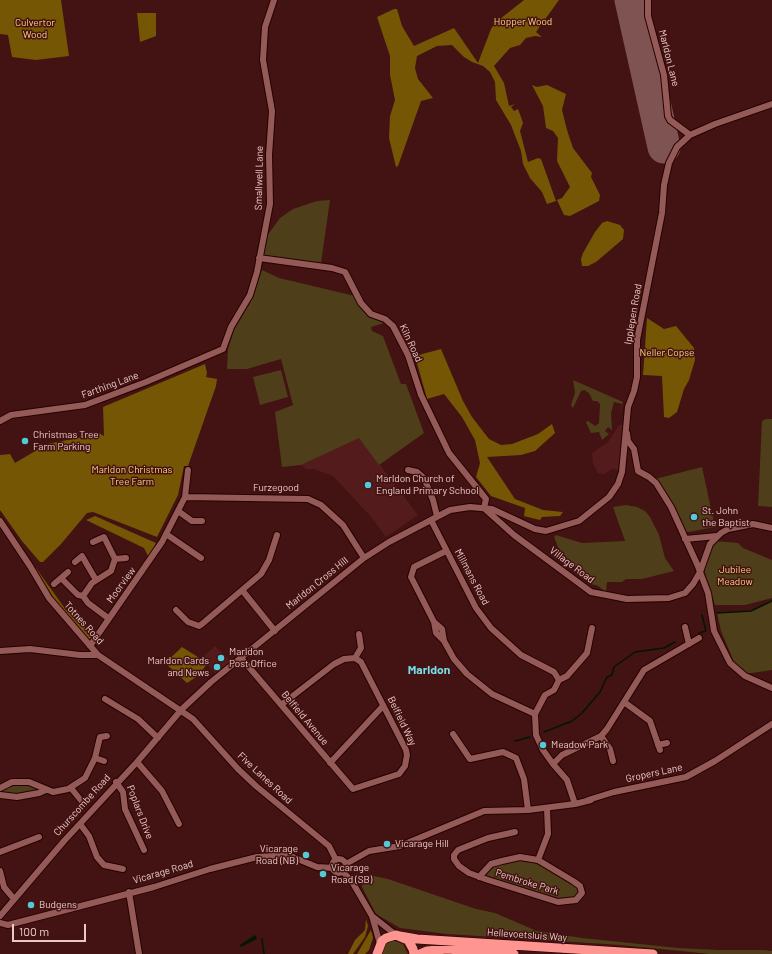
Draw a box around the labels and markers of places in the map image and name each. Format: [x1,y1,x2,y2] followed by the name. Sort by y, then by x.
[33,429,99,452] place label: Christmas Tree Farm Parking
[20,436,30,446] marker: Christmas Tree Farm Parking
[376,473,479,496] place label: Marldon Church of England Primary School
[363,480,373,490] marker: Marldon Church of England Primary School
[702,505,750,528] place label: St. John the Baptist
[689,512,699,522] marker: St. John the Baptist
[229,646,277,670] place label: Marldon Post Office
[216,653,226,663] marker: Marldon Post Office
[148,655,209,678] place label: Marldon Cards and News
[212,662,222,672] marker: Marldon Cards and News
[551,739,608,751] place label: Meadow Park
[538,740,548,750] marker: Meadow Park
[395,838,449,850] place label: Vicarage Hill
[382,839,392,849] marker: Vicarage Hill
[256,843,298,866] place label: Vicarage Road (NB)
[301,850,311,860] marker: Vicarage Road (NB)
[331,862,372,886] place label: Vicarage Road (SB)
[318,869,328,879] marker: Vicarage Road (SB)
[39,899,77,911] place label: Budgens
[26,900,36,910] marker: Budgens

